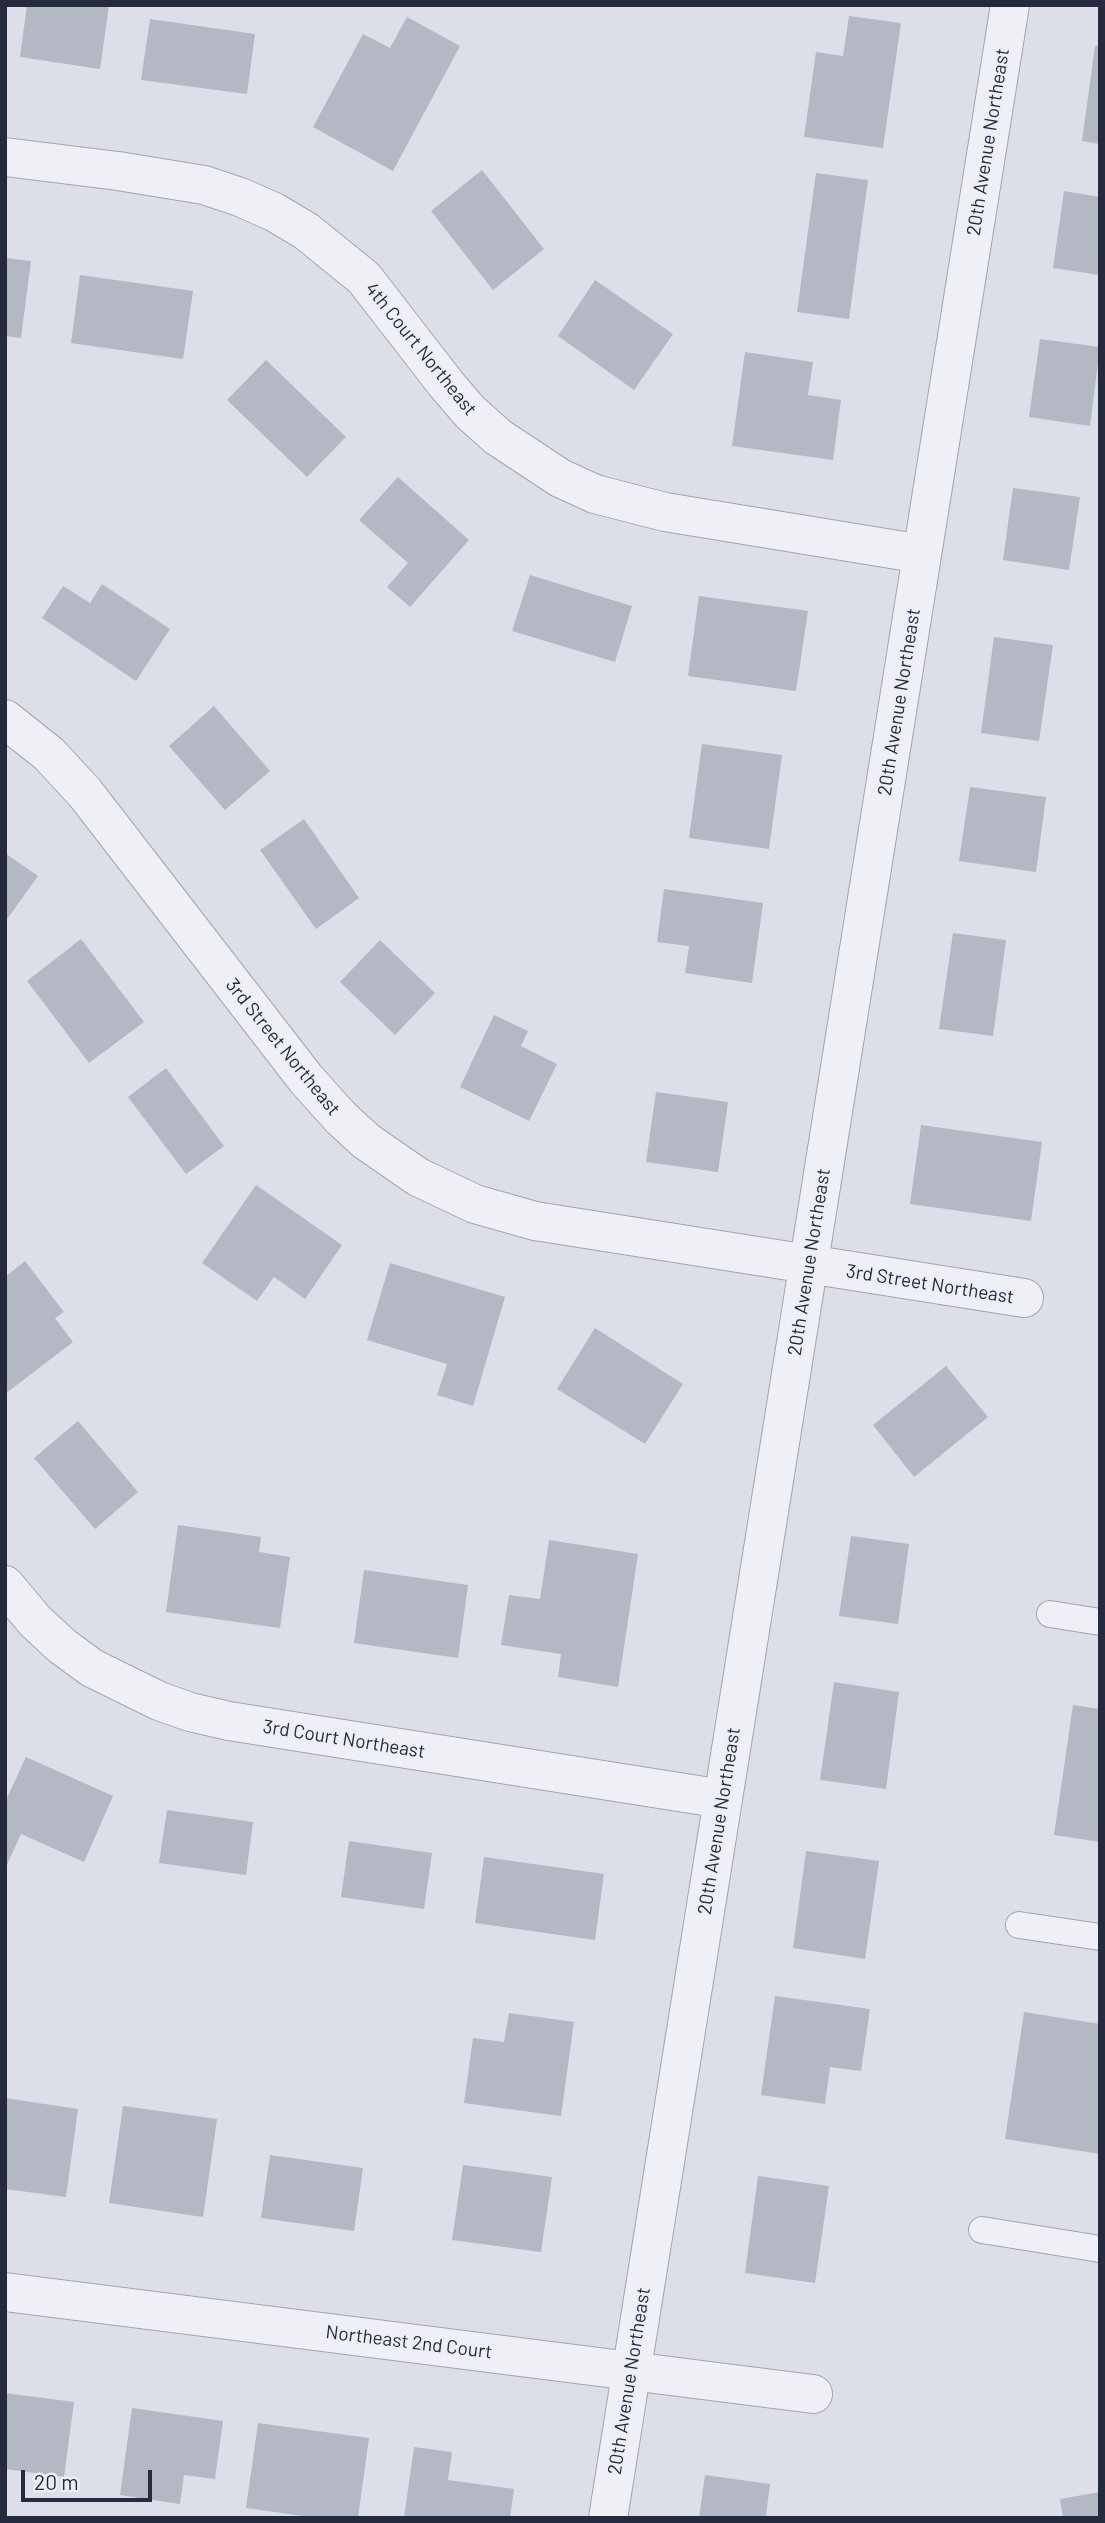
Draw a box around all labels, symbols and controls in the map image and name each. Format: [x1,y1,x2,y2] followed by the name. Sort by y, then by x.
[962,47,1014,237] street label: 20th Avenue Northeast
[360,278,482,420] street label: 4th Court Northeast
[873,607,925,797] street label: 20th Avenue Northeast
[221,974,345,1120] street label: 3rd Street Northeast
[783,1167,835,1357] street label: 20th Avenue Northeast
[844,1259,1016,1309] street label: 3rd Street Northeast
[261,1715,427,1763] street label: 3rd Court Northeast
[693,1726,745,1916] street label: 20th Avenue Northeast
[603,2286,655,2476] street label: 20th Avenue Northeast
[324,2320,494,2364] street label: Northeast 2nd Court
[24,2456,156,2500] scale bar
[34,2469,79,2494] text: 20 m

